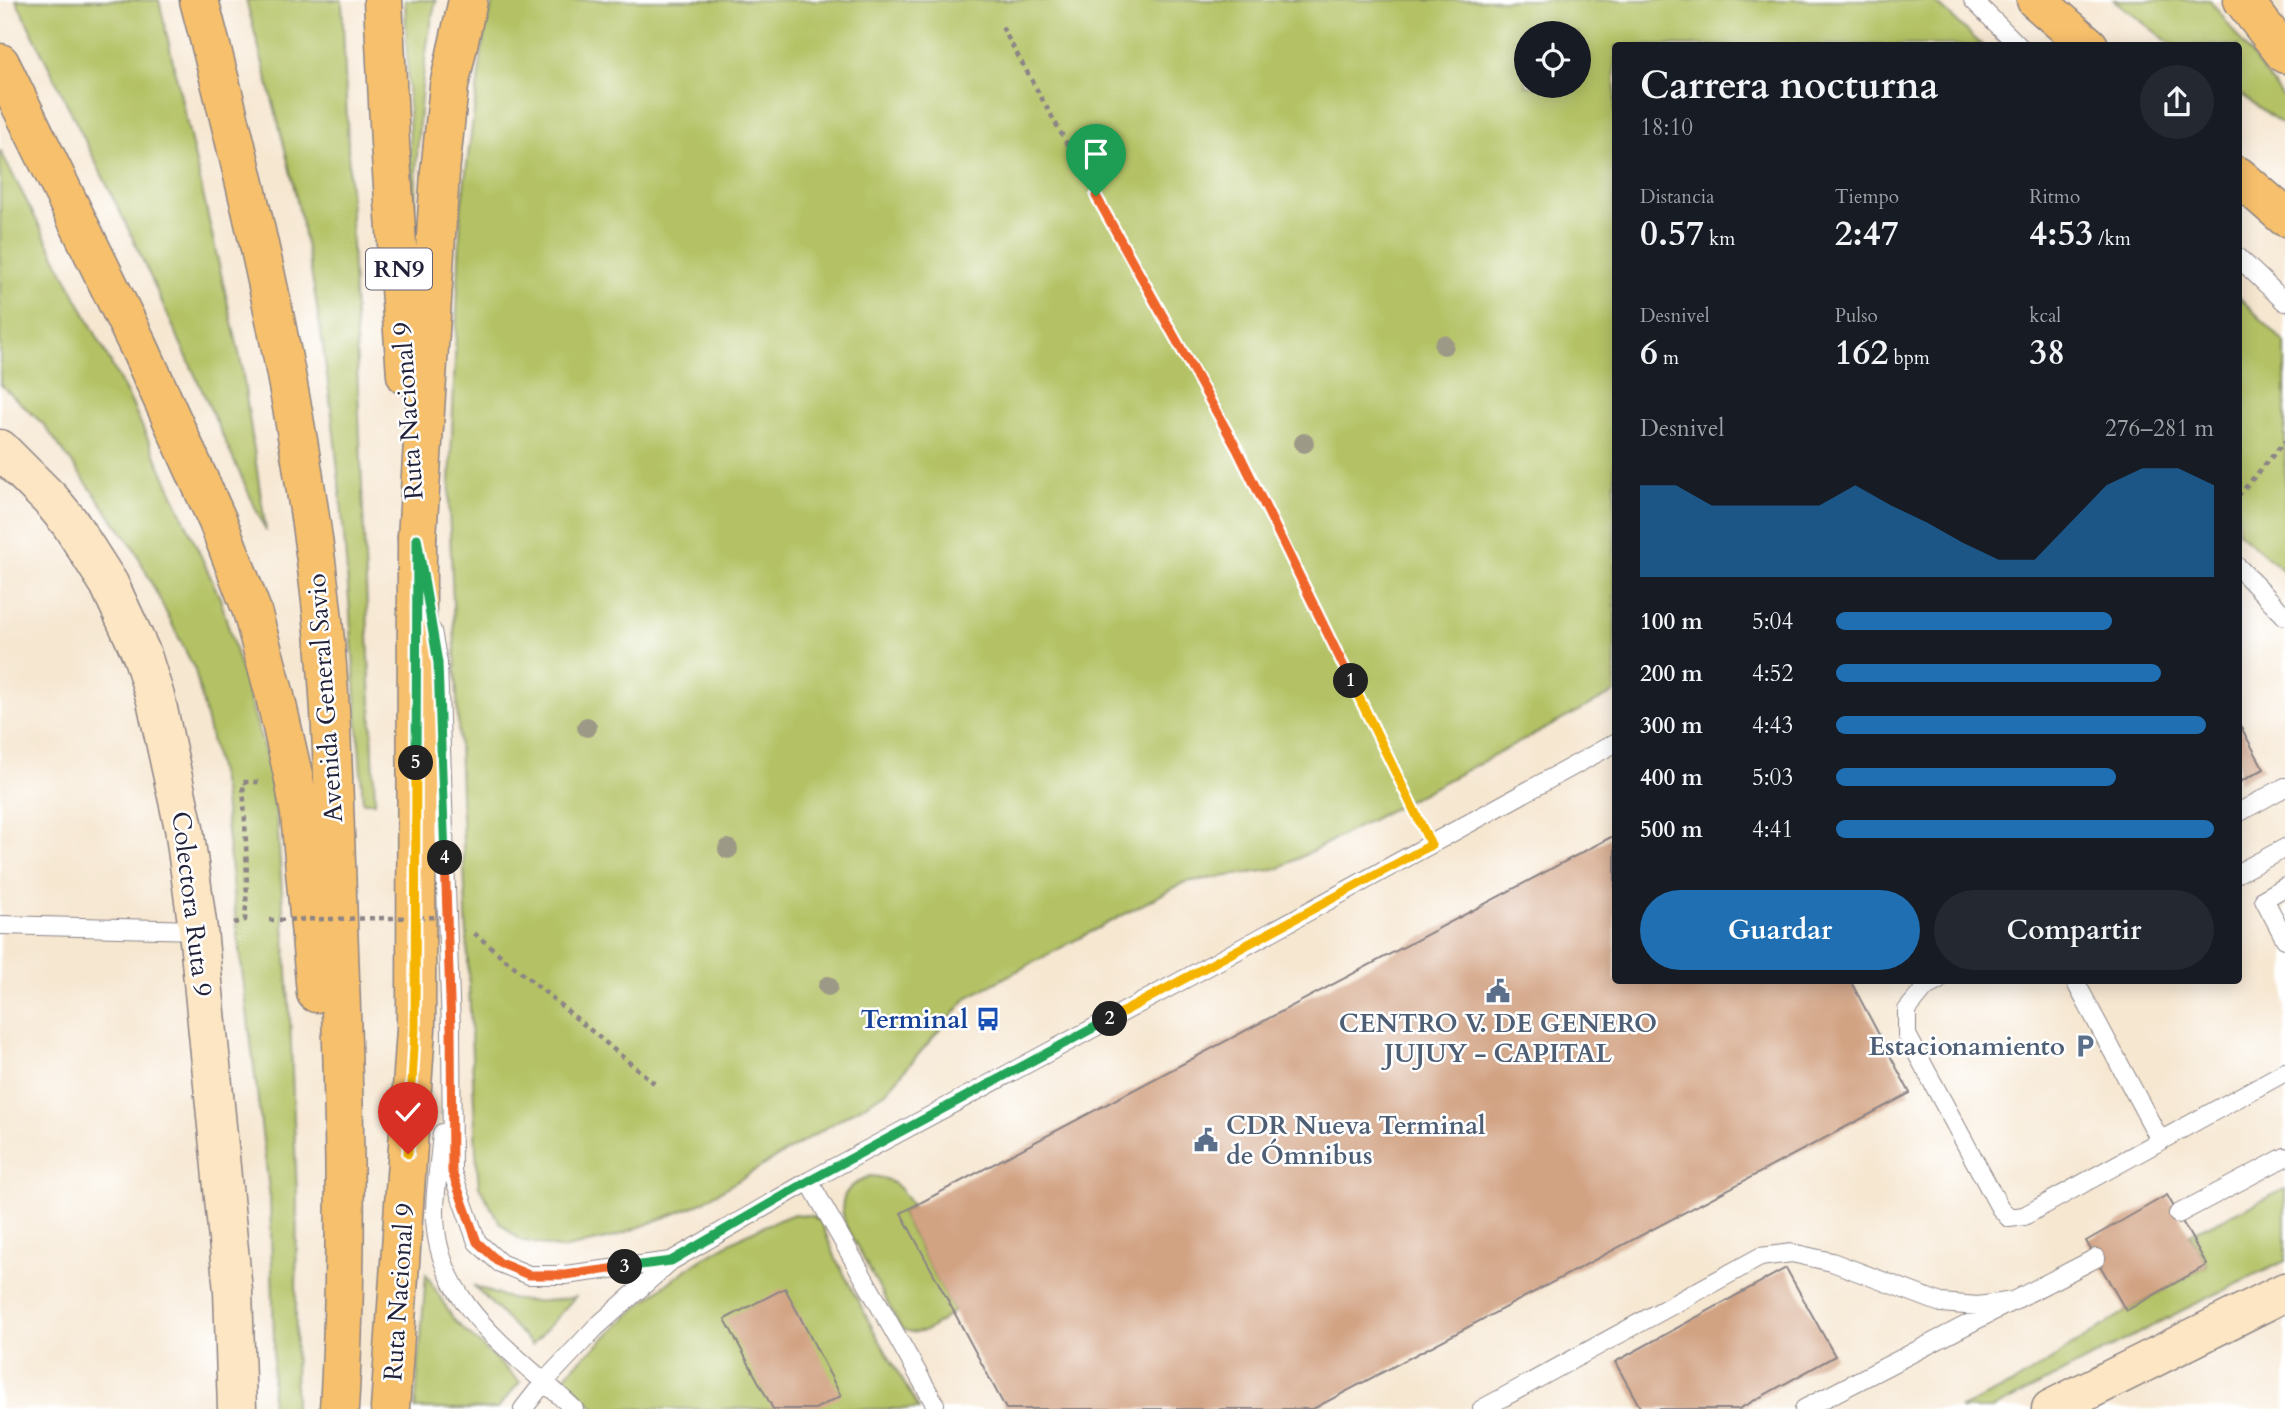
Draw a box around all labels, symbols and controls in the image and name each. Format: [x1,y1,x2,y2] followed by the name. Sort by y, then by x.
[1514,21,1591,98] map controls
[1514,21,1591,98] button: locate
[1640,60,1939,112] text: Carrera nocturna
[2140,65,2214,139] button: share
[1640,112,1693,143] text: 18:10
[1066,124,1126,196] pin
[1077,135,1115,173] icon: arrive
[1640,184,1714,210] text: Distancia
[1835,184,1899,210] text: Tiempo
[2029,184,2080,210] text: Ritmo
[1640,210,1704,258] text: 0.57
[1835,210,1899,258] text: 2:47
[2029,210,2093,258] text: 4:53
[1704,226,1735,252] text: km
[2093,226,2131,252] text: /km
[366,248,432,290] road number: RN9
[1640,303,1710,329] text: Desnivel
[1835,303,1878,329] text: Pulso
[2029,303,2061,329] text: kcal
[384,321,432,501] street label: Ruta Nacional 9
[1640,329,1658,377] text: 6
[1835,329,1888,377] text: 162
[2029,329,2065,377] text: 38
[1658,345,1679,371] text: m
[1888,345,1930,371] text: bpm
[1640,413,1724,444] text: Desnivel
[2105,413,2214,444] text: 276–281 m
[299,572,351,824] street label: Avenida General Savio
[1640,606,1703,637] text: 100 m
[1752,606,1793,637] text: 5:04
[1640,658,1703,689] text: 200 m
[1752,658,1793,689] text: 4:52
[1334,664,1368,698] pin: 1
[1346,667,1355,693] text: 1
[1640,710,1703,741] text: 300 m
[1752,710,1793,741] text: 4:43
[398,746,434,780] pin: 5
[411,749,420,775] text: 5
[1640,762,1703,793] text: 400 m
[1752,762,1793,793] text: 5:03
[163,809,221,999] street label: Colectora Ruta 9
[1640,814,1703,845] text: 500 m
[1752,814,1793,845] text: 4:41
[428,840,462,876] pin: 4
[440,844,449,870] text: 4
[1640,890,1920,970] button: Guardar
[1934,890,2214,970] button: Compartir
[1484,977,1512,1005] public building icon: CENTRO V. DE GENERO JUJUY - CAPITAL
[861,1002,968,1037] place label: Terminal
[1092,1002,1128,1036] pin: 2
[974,1005,1002,1033] bus stop icon: Terminal
[1105,1005,1114,1031] text: 2
[1339,1006,1657,1071] place label: CENTRO V. DE GENERO JUJUY - CAPITAL
[1868,1029,2065,1064] place label: Estacionamiento
[2071,1032,2099,1060] parking icon: Estacionamiento
[378,1082,438,1154] pin
[389,1093,427,1131] icon: check
[1226,1108,1486,1173] place label: CDR Nueva Terminal de Ómnibus
[1192,1126,1220,1154] public building icon: CDR Nueva Terminal de Ómnibus
[375,1202,423,1382] street label: Ruta Nacional 9
[608,1250,642,1284] pin: 3
[620,1253,629,1279] text: 3

